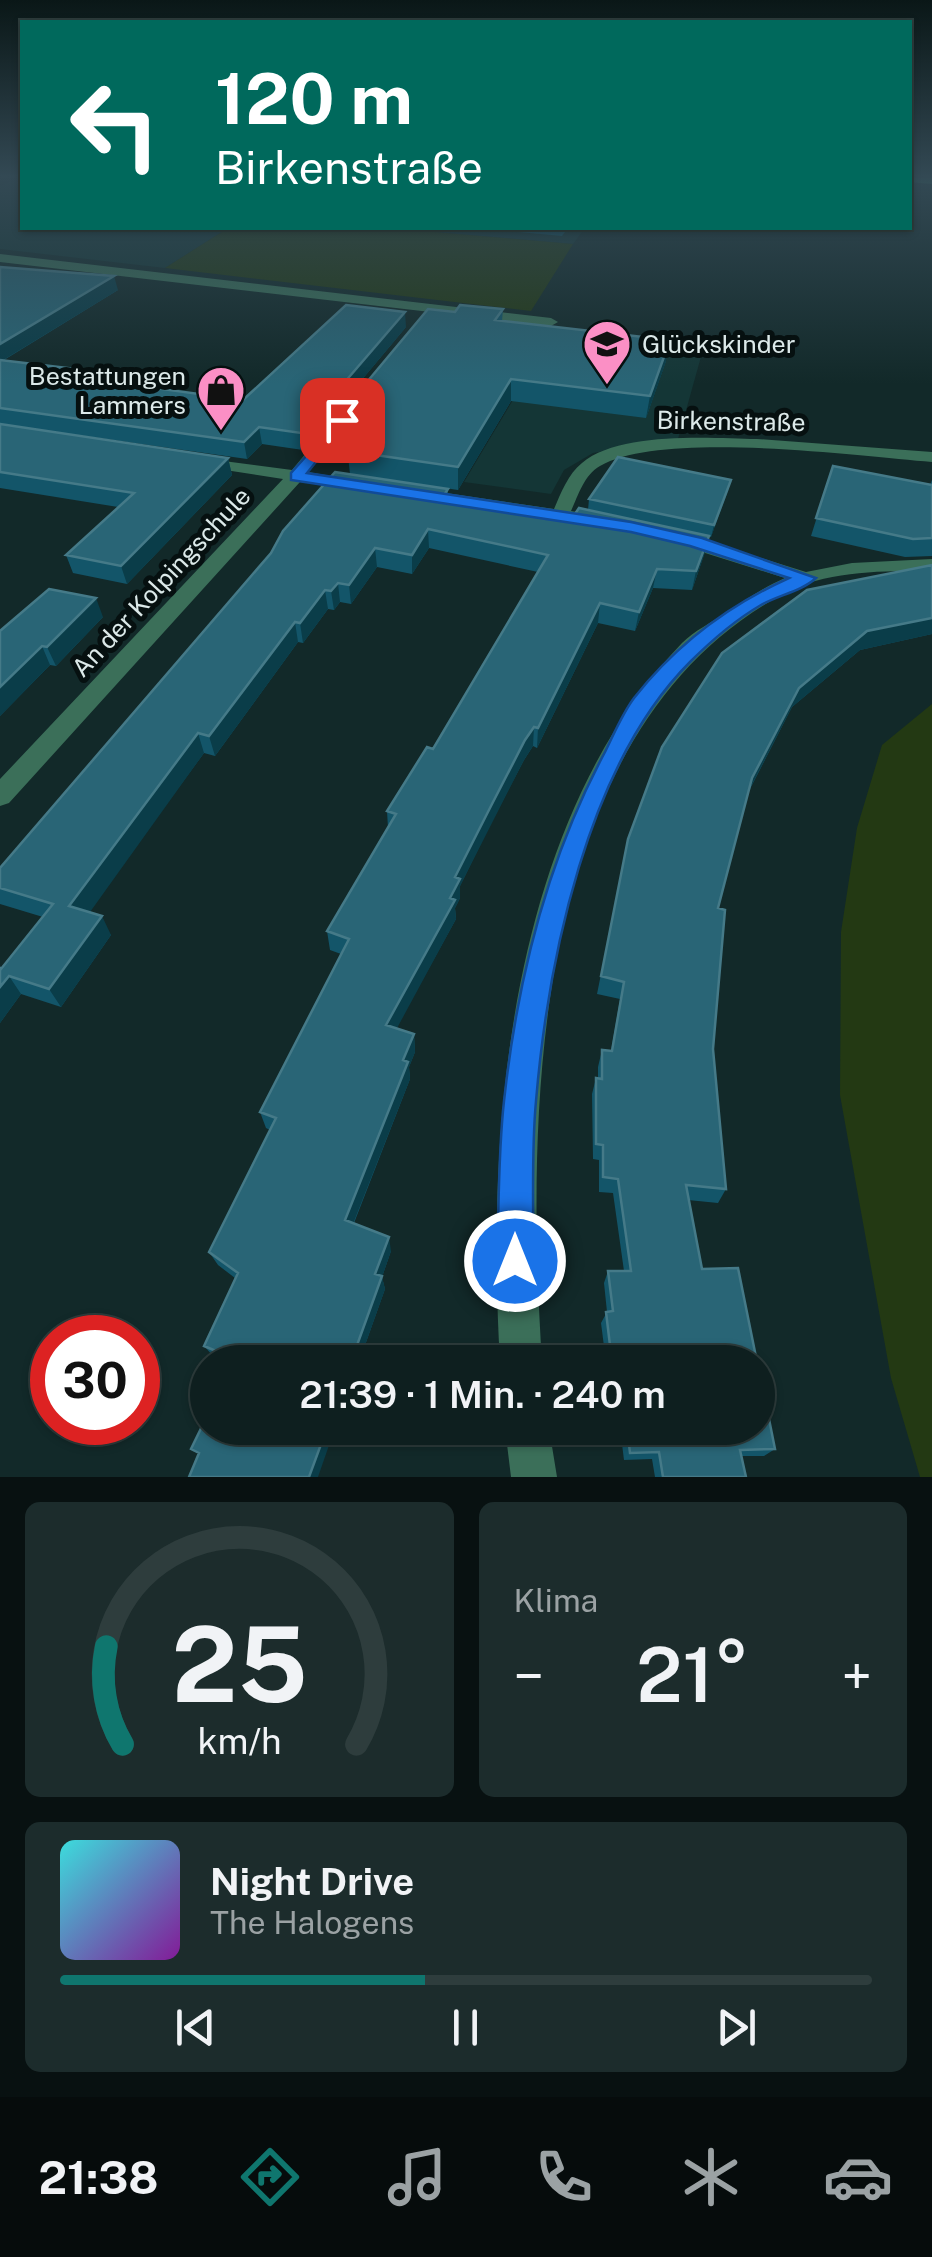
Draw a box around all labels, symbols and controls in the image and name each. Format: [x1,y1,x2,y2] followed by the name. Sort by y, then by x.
[215,57,413,140] text: 120 m
[50,60,180,190] icon: left
[215,141,483,194] text: Birkenstraße
[581,318,633,386] school or university icon: Glückskinder
[642,329,795,359] place label: Glückskinder
[29,361,186,420] place label: Bestattungen Lammers
[195,364,247,432] shop icon: Bestattungen Lammers
[300,378,385,463] pin
[315,393,370,448] icon: arrive
[656,405,806,437] street label: Birkenstraße
[66,481,256,683] street label: An der Kolpingschule
[463,1209,567,1313] position arrow
[30,1315,160,1445] speed limit sign: 30
[299,1372,666,1417] text: 21:39 · 1 Min. · 240 m
[514,1582,598,1619] text: Klima
[171,1603,307,1725] text: 25
[636,1631,749,1719] text: 21°
[514,1644,544,1708] text: −
[842,1644,872,1708] text: +
[197,1720,281,1762] text: km/h
[210,1859,414,1904] text: Night Drive
[210,1904,414,1941] text: The Halogens
[168,2000,223,2055] icon: previous
[438,2000,493,2055] icon: pause
[709,2000,764,2055] icon: next
[235,2142,305,2212] icon: directions
[382,2142,452,2212] icon: music
[529,2142,599,2212] icon: phone
[676,2142,746,2212] icon: climate
[823,2142,893,2212] icon: car
[39,2151,158,2204] text: 21:38

